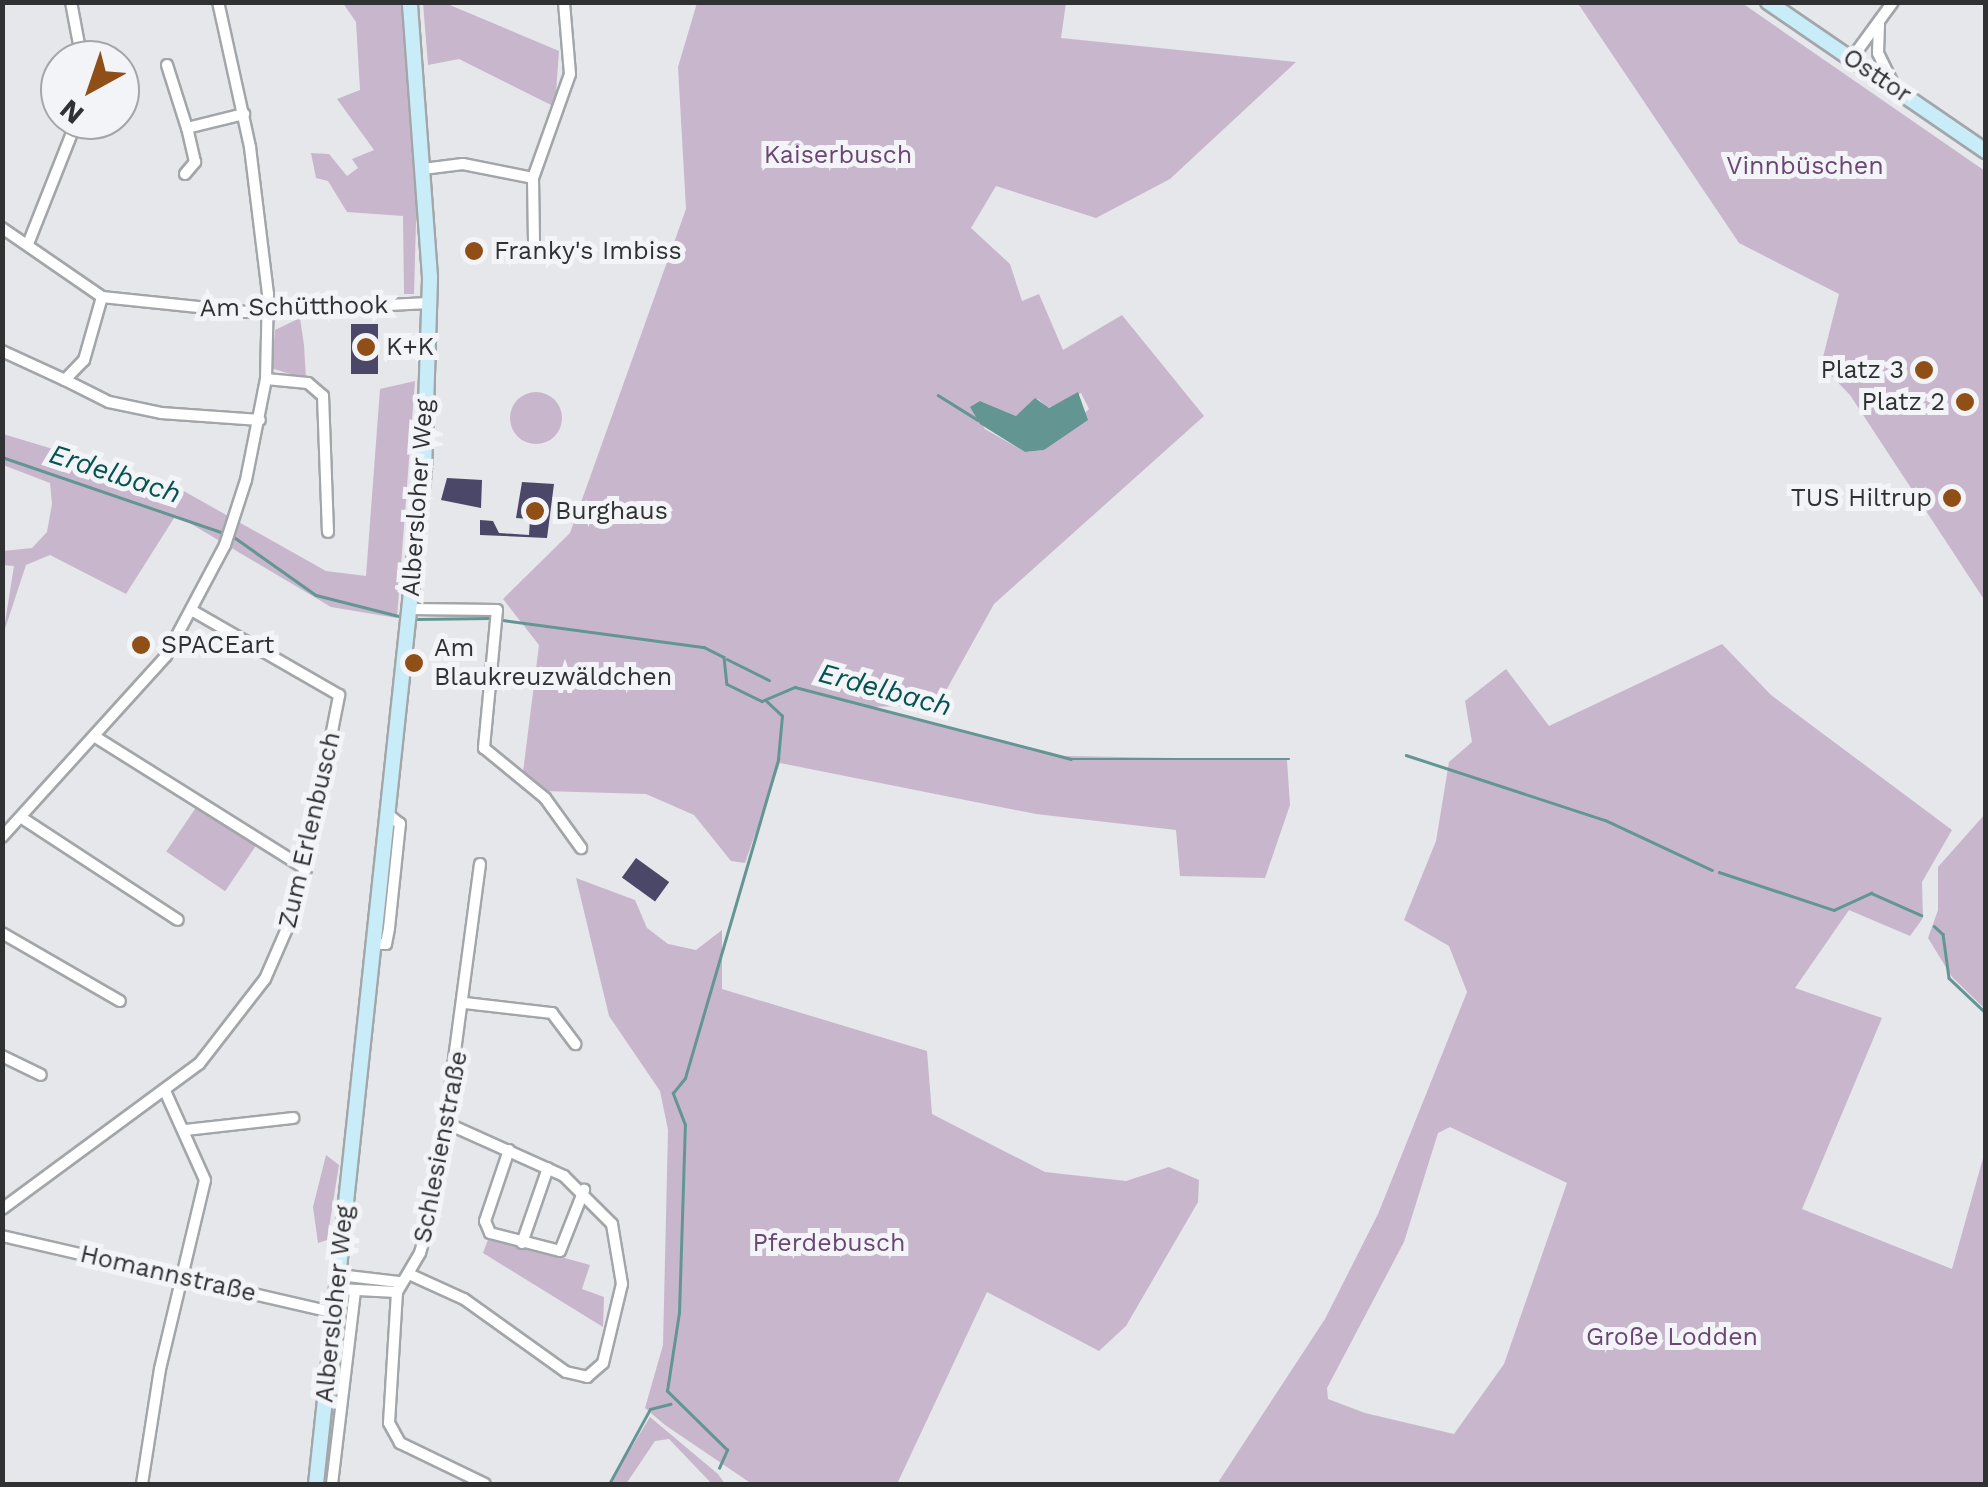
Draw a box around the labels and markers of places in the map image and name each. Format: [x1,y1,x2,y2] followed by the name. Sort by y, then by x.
[494,236,682,266] place label: Franky's Imbiss
[463,240,485,262] marker: Franky's Imbiss
[386,332,434,362] place label: K+K
[355,336,377,358] marker: K+K
[1821,355,1904,385] place label: Platz 3
[1913,359,1935,381] marker: Platz 3
[1862,387,1945,417] place label: Platz 2
[1954,391,1976,413] marker: Platz 2
[1791,483,1932,513] place label: TUS Hiltrup
[1941,487,1963,509] marker: TUS Hiltrup
[555,496,668,526] place label: Burghaus
[524,500,546,522] marker: Burghaus
[161,630,274,660] place label: SPACEart
[130,634,152,656] marker: SPACEart
[434,634,672,693] place label: Am Blaukreuzwäldchen
[403,652,425,674] marker: Am Blaukreuzwäldchen

